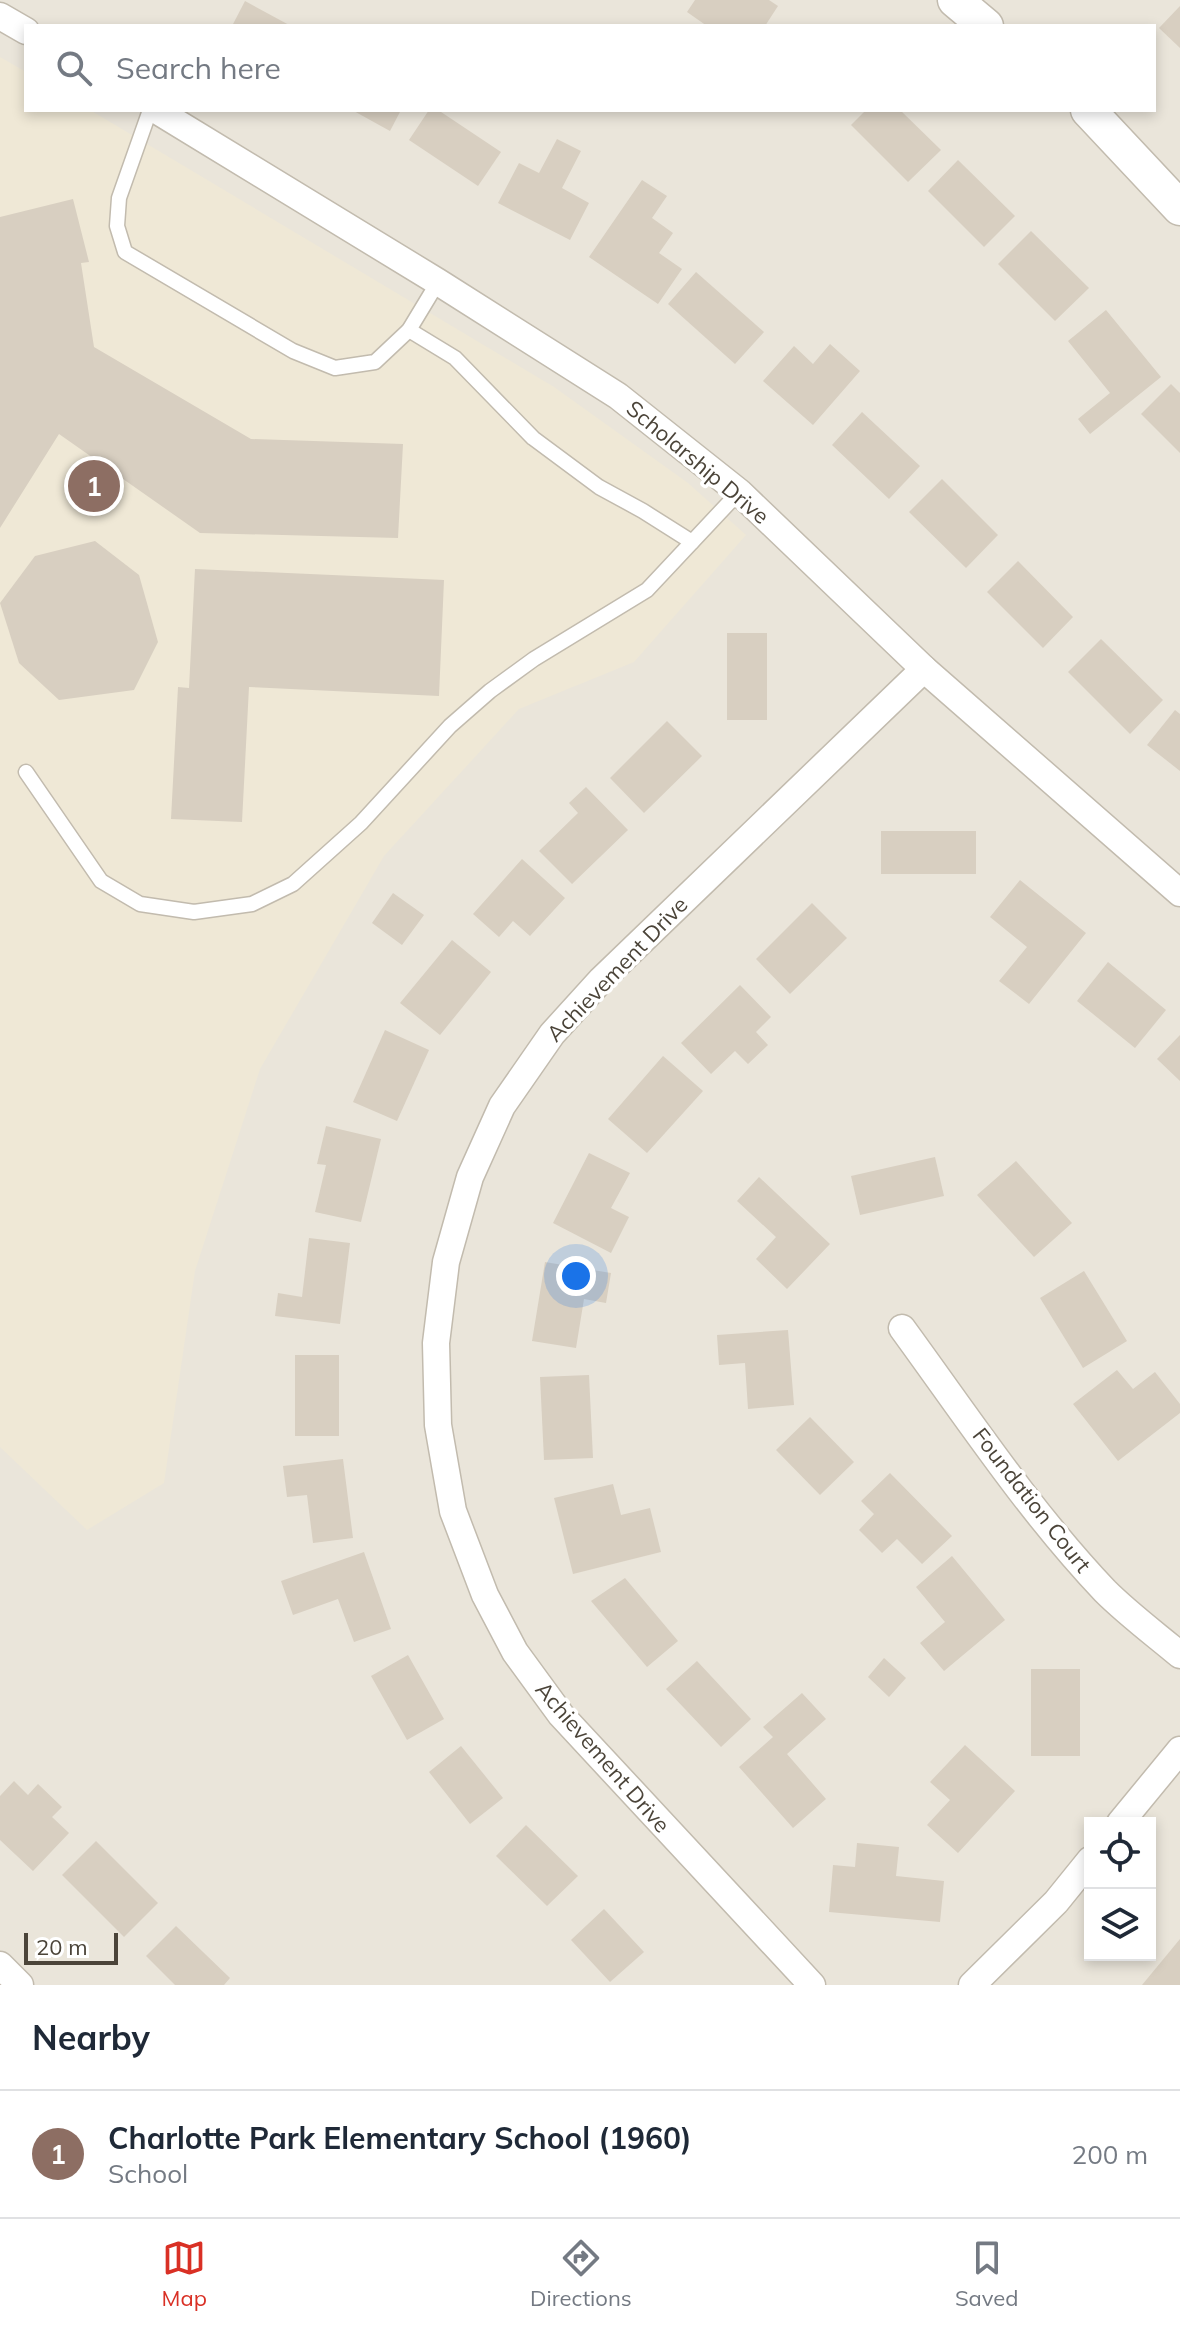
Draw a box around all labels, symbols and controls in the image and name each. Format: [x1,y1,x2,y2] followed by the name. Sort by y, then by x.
[24,24,1156,112] search box
[52,46,96,90] icon: search
[116,49,281,87] text: Search here
[621,394,775,530] street label: Scholarship Drive
[68,456,120,516] pin: 1
[541,891,693,1047] street label: Achievement Drive
[556,1256,596,1296] your location
[967,1422,1098,1578] street label: Foundation Court
[530,1676,676,1838] street label: Achievement Drive
[1084,1817,1156,1961] map controls
[1084,1817,1156,1889] button: locate
[1084,1889,1156,1961] button: layers
[24,1929,118,1965] scale bar
[36,1933,87,1961] text: 20 m
[32,2016,150,2059] text: Nearby
[108,2119,692,2157] text: Charlotte Park Elementary School (1960)
[50,2138,66,2171] text: 1
[1072,2138,1148,2171] text: 200 m
[108,2157,188,2190] text: School
[162,2236,207,2312] tab: Map
[530,2236,632,2312] tab: Directions
[955,2236,1018,2312] tab: Saved

